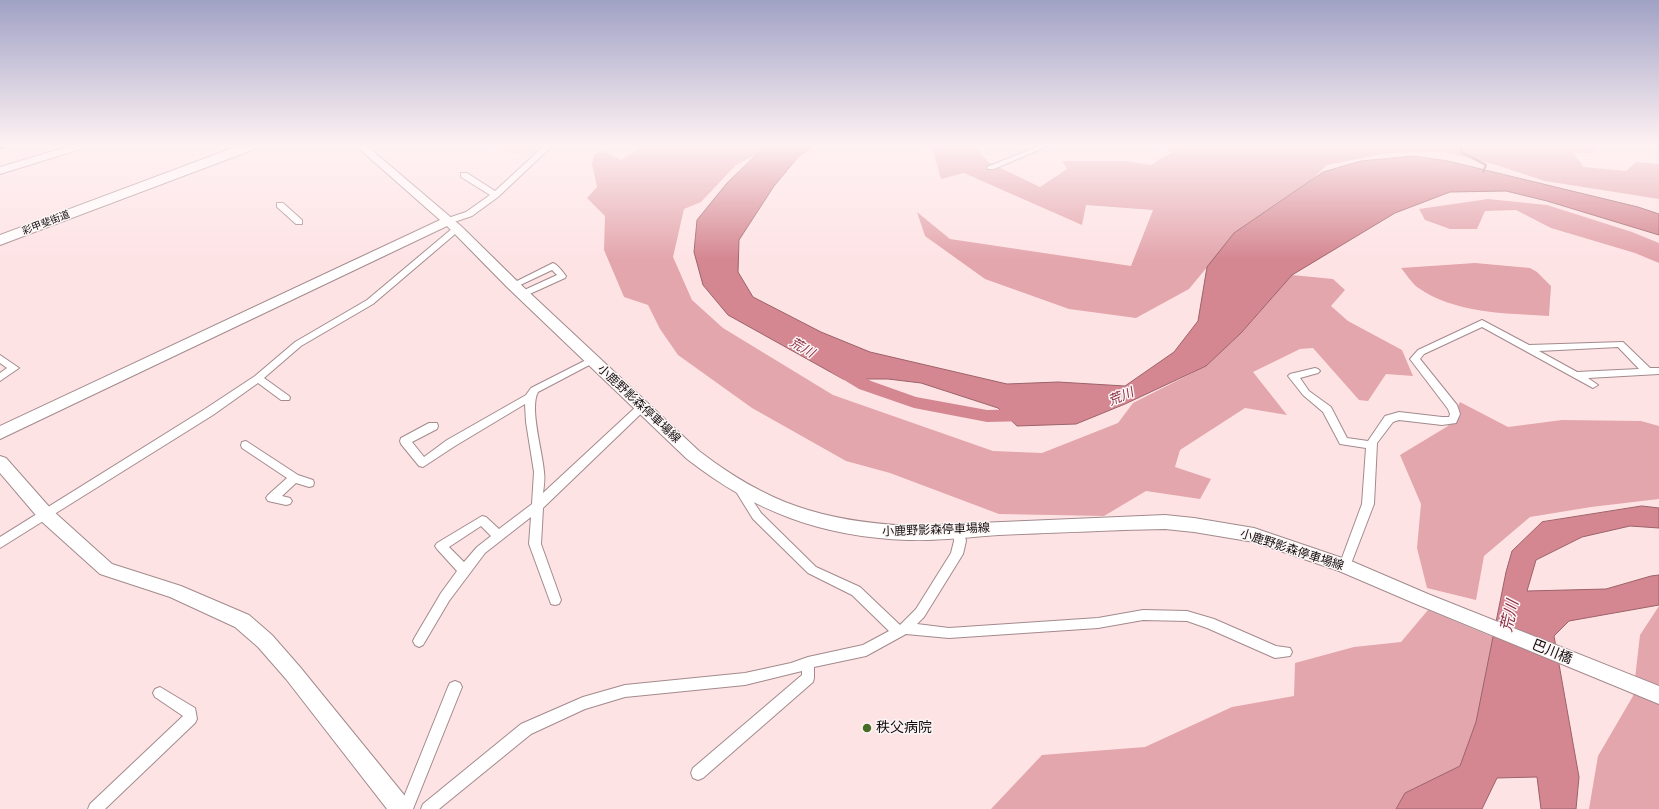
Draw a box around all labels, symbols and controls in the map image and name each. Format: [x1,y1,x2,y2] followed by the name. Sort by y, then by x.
[21,208,71,238] street label: 彩甲斐街道
[787,335,817,361] water label: 荒川
[595,362,683,446] street label: 小鹿野影森停車場線
[1106,385,1136,409] water label: 荒川
[882,521,990,539] street label: 小鹿野影森停車場線
[1238,526,1346,574] street label: 小鹿野影森停車場線
[1497,598,1523,634] water label: 荒川
[1529,636,1575,668] street label: 巴川橋
[876,720,932,736] place label: 秩父病院
[861,722,873,734] marker: 秩父病院

